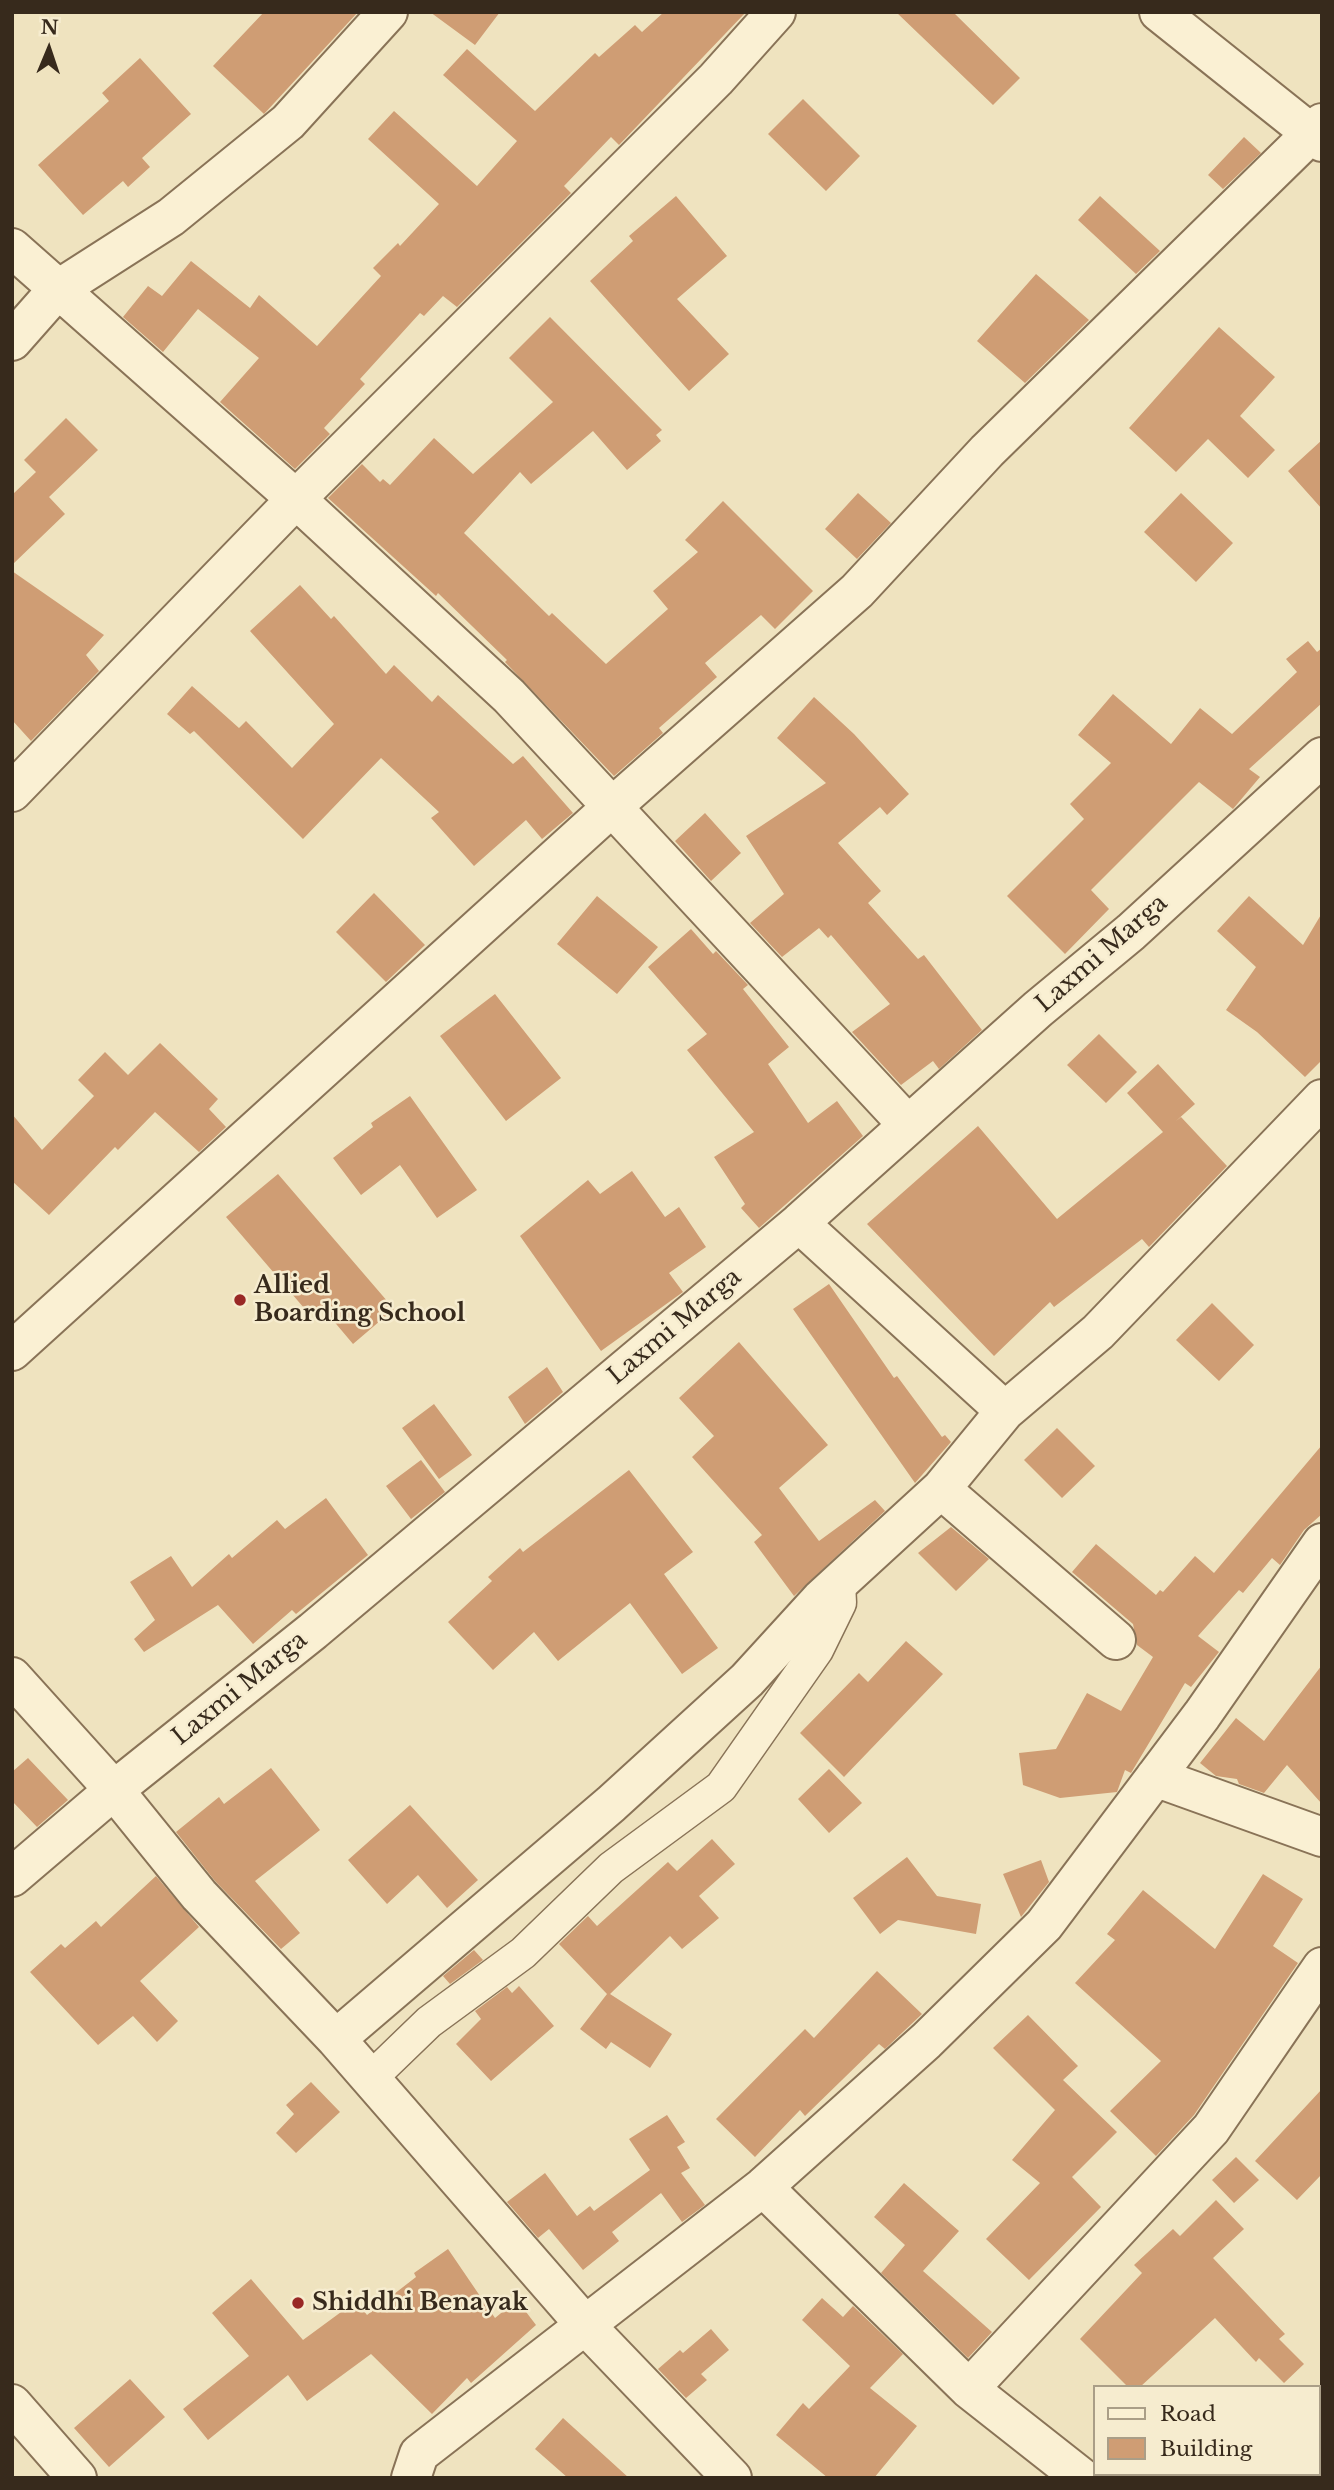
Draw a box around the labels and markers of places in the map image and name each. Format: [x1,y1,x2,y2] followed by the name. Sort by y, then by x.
[254,1272,465,1328] place label: Allied Boarding School
[232,1292,248,1308] marker: Allied Boarding School
[312,2289,528,2317] place label: Shiddhi Benayak
[290,2295,306,2311] marker: Shiddhi Benayak

